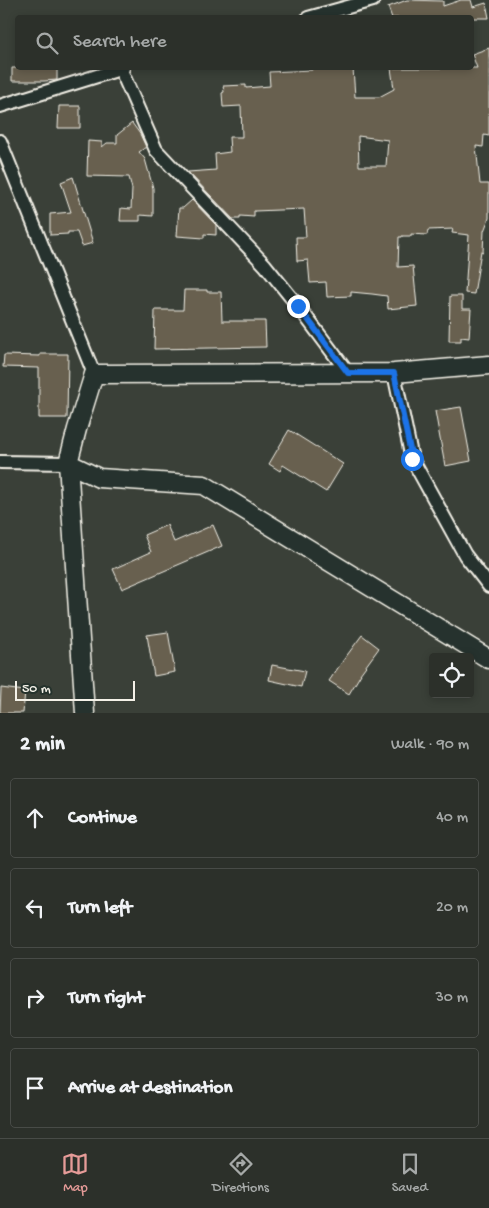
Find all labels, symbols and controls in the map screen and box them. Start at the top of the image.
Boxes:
search box [15,15,474,70]
icon: search [33,29,61,57]
text: Search here [73,31,167,54]
route end [287,295,310,318]
route start [401,448,424,471]
map controls [429,653,474,698]
button: locate [429,653,474,698]
scale bar [15,678,135,701]
text: 50 m [22,681,51,698]
text: 2 min [20,733,65,758]
text: Walk · 90 m [391,736,469,755]
icon: ahead [21,804,49,832]
text: Continue [68,807,137,830]
text: 40 m [436,809,468,828]
icon: left [21,894,49,922]
text: Turn left [68,897,132,920]
text: 20 m [436,899,468,918]
icon: right [21,984,49,1012]
text: Turn right [68,987,144,1010]
text: 30 m [435,989,468,1008]
icon: arrive [21,1074,49,1102]
text: Arrive at destination [68,1077,232,1100]
tab: Map [61,1150,89,1197]
tab: Directions [212,1150,269,1197]
tab: Saved [392,1150,428,1197]

